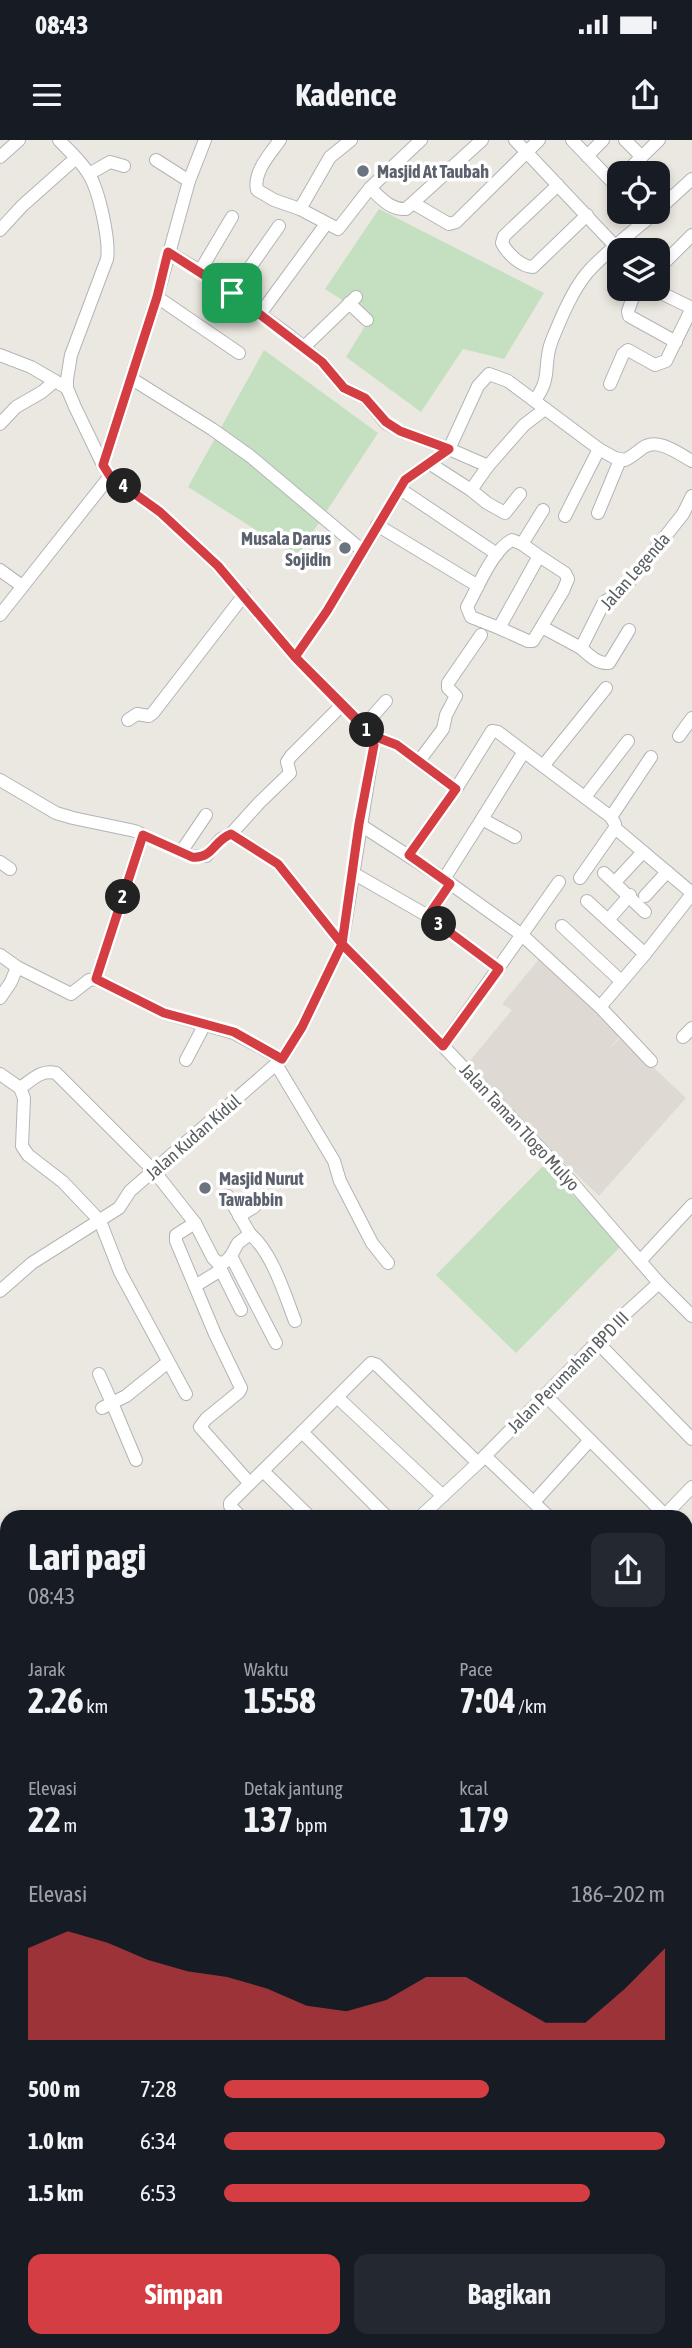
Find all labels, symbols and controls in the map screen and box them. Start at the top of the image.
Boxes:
text: 08:43 [35,10,89,40]
icon: menu [28,76,66,114]
text: Kadence [295,76,397,113]
icon: share [626,76,664,114]
place label: Masjid At Taubah [377,161,489,182]
map controls [607,161,670,301]
button: locate [607,161,670,224]
marker: Masjid At Taubah [355,163,371,179]
button: layers [607,238,670,301]
pin [202,263,262,323]
icon: arrive [213,274,251,312]
pin: 4 [106,468,142,504]
text: 4 [119,474,128,496]
place label: Musala Darus Sojidin [241,528,332,570]
street label: Jalan Legenda [596,528,674,614]
marker: Musala Darus Sojidin [337,540,353,556]
pin: 1 [350,712,384,748]
text: 1 [362,718,371,740]
pin: 2 [106,880,140,914]
text: 2 [118,885,127,907]
pin: 3 [422,906,457,942]
text: 3 [434,912,443,934]
street label: Jalan Taman Tlogo Mulyo [456,1059,584,1195]
street label: Jalan Kudan Kidul [141,1090,245,1184]
place label: Masjid Nurut Tawabbin [219,1168,304,1210]
marker: Masjid Nurut Tawabbin [197,1180,213,1196]
street label: Jalan Perumahan BPD III [503,1307,633,1437]
button: share [591,1533,665,1607]
text: Lari pagi [28,1535,146,1578]
text: 08:43 [28,1583,75,1609]
text: Jarak [28,1658,65,1680]
text: Waktu [244,1658,289,1680]
text: Pace [459,1658,493,1680]
text: 2.26 [28,1680,84,1720]
text: 15:58 [244,1680,316,1720]
text: 7:04 [459,1680,516,1720]
text: km [84,1695,108,1717]
text: /km [516,1695,547,1717]
text: Elevasi [28,1777,77,1799]
text: Detak jantung [244,1777,343,1799]
text: kcal [459,1777,488,1799]
text: 22 [28,1799,61,1839]
text: 137 [244,1799,293,1839]
text: 179 [459,1799,509,1839]
text: m [61,1814,77,1836]
text: bpm [293,1814,327,1836]
text: Elevasi [28,1881,87,1907]
text: 186–202 m [571,1881,665,1907]
text: 500 m [28,2076,80,2102]
text: 7:28 [140,2076,177,2102]
text: 1.0 km [28,2128,84,2154]
text: 6:34 [140,2128,177,2154]
text: 1.5 km [28,2180,84,2206]
text: 6:53 [140,2180,177,2206]
button: Simpan [28,2254,340,2334]
button: Bagikan [354,2254,665,2334]

